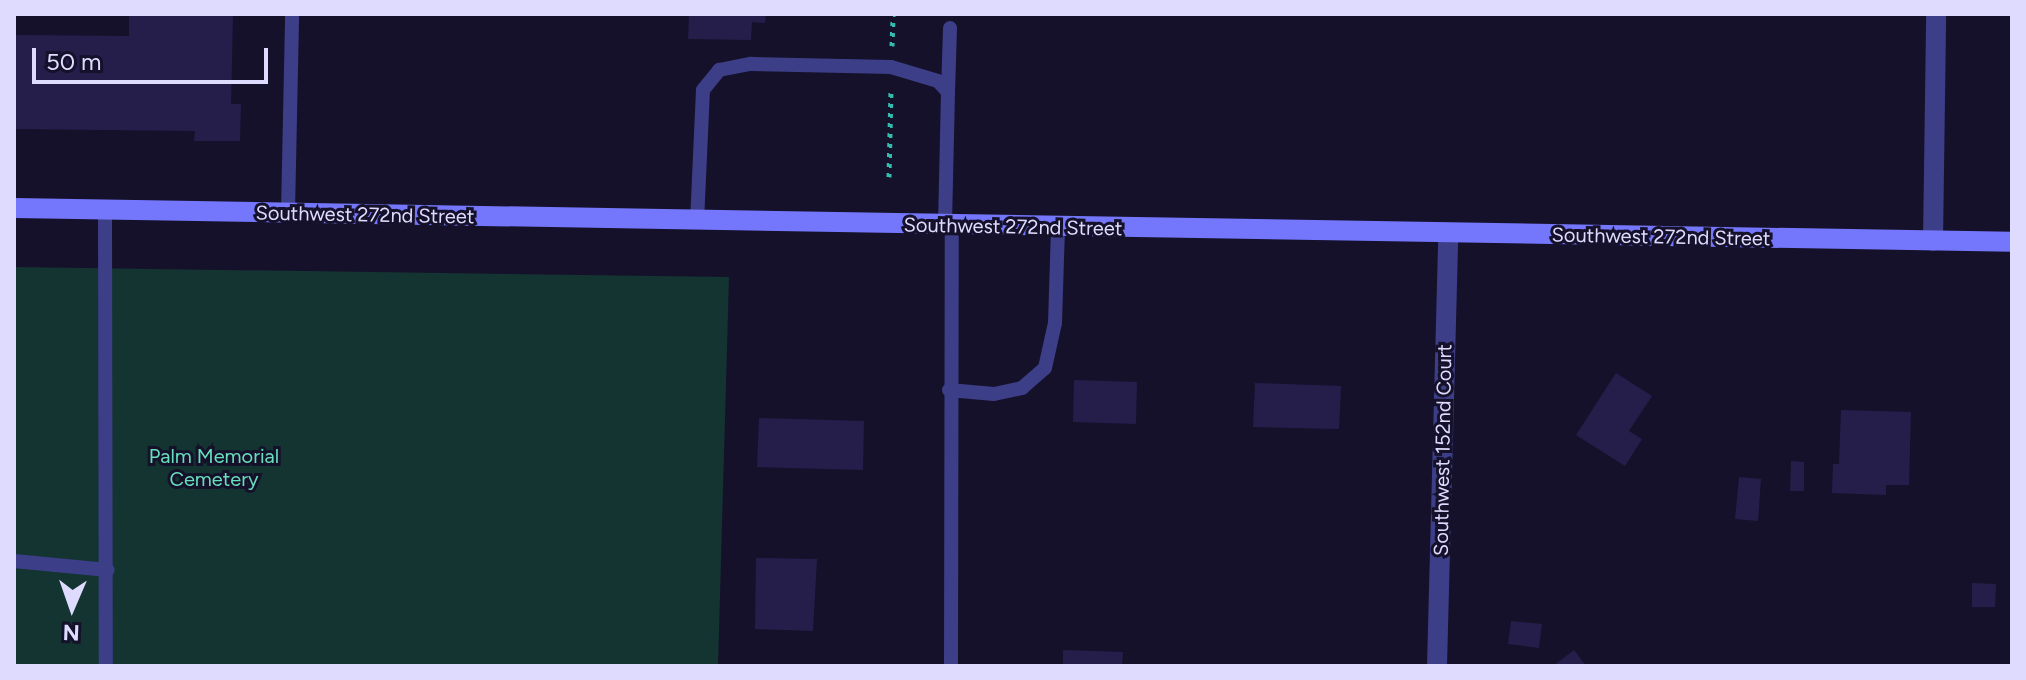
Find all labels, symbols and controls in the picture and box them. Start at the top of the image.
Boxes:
scale bar [36,32,272,82]
text: 50 m [46,47,102,76]
street label: Southwest 272nd Street [255,201,475,229]
street label: Southwest 272nd Street [903,213,1123,241]
street label: Southwest 272nd Street [1551,223,1771,251]
street label: Southwest 152nd Court [1429,344,1457,556]
park label: Palm Memorial Cemetery [149,444,279,491]
north arrow [32,568,112,648]
text: N [62,619,80,646]

